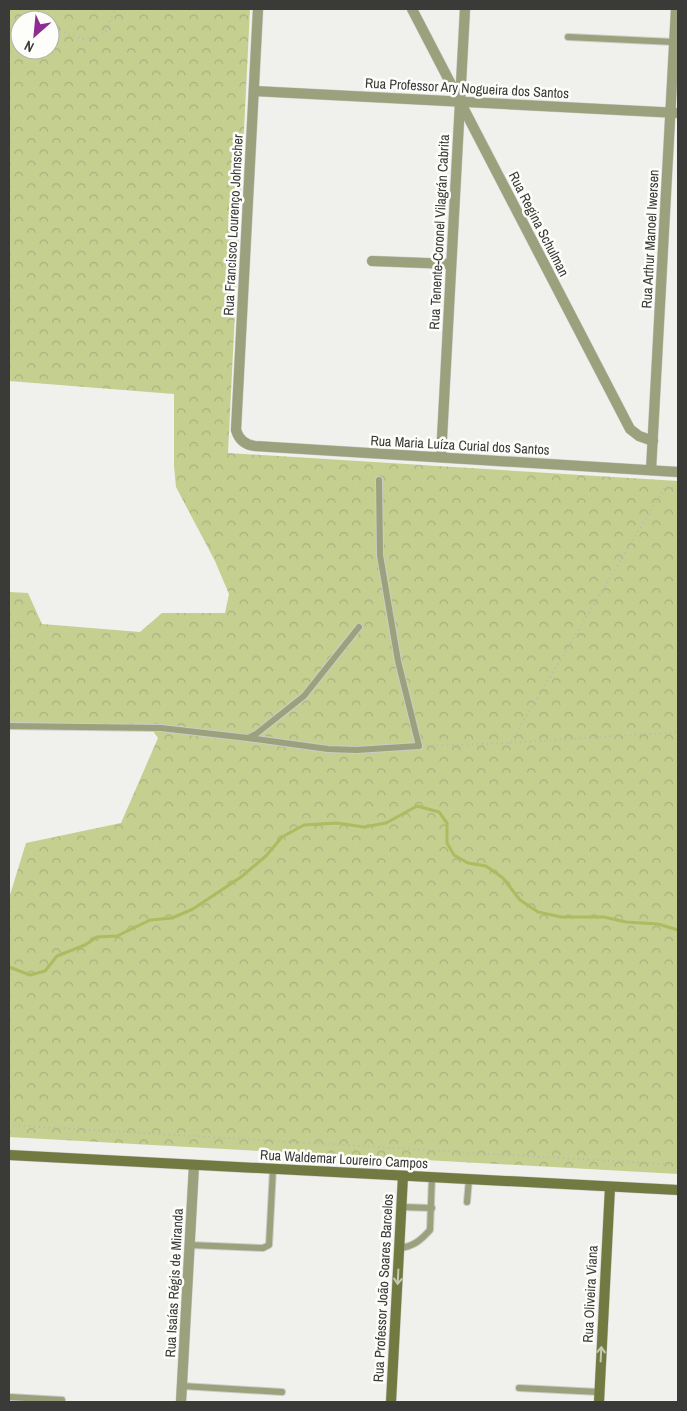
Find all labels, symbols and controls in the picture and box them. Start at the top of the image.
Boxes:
north arrow [10,10,60,60]
text: N [21,37,37,56]
street label: Rua Professor Ary Nogueira dos Santos [365,74,570,102]
street label: Rua Tenente-Coronel Vilagrán Cabrita [425,133,453,330]
street label: Rua Francisco Lourenço Johnscher [219,134,247,316]
street label: Rua Regina Schulman [505,168,573,280]
street label: Rua Arthur Manoel Iwersen [637,169,663,309]
street label: Rua Maria Luíza Curial dos Santos [370,431,550,459]
street label: Rua Waldemar Loureiro Campos [260,1146,429,1172]
street label: Rua Professor João Soares Barcelos [369,1193,397,1383]
street label: Rua Isaías Régis de Miranda [161,1207,187,1358]
street label: Rua Oliveira Viana [578,1244,602,1343]
one-way arrow [393,1269,402,1285]
one-way arrow [597,1346,606,1362]

